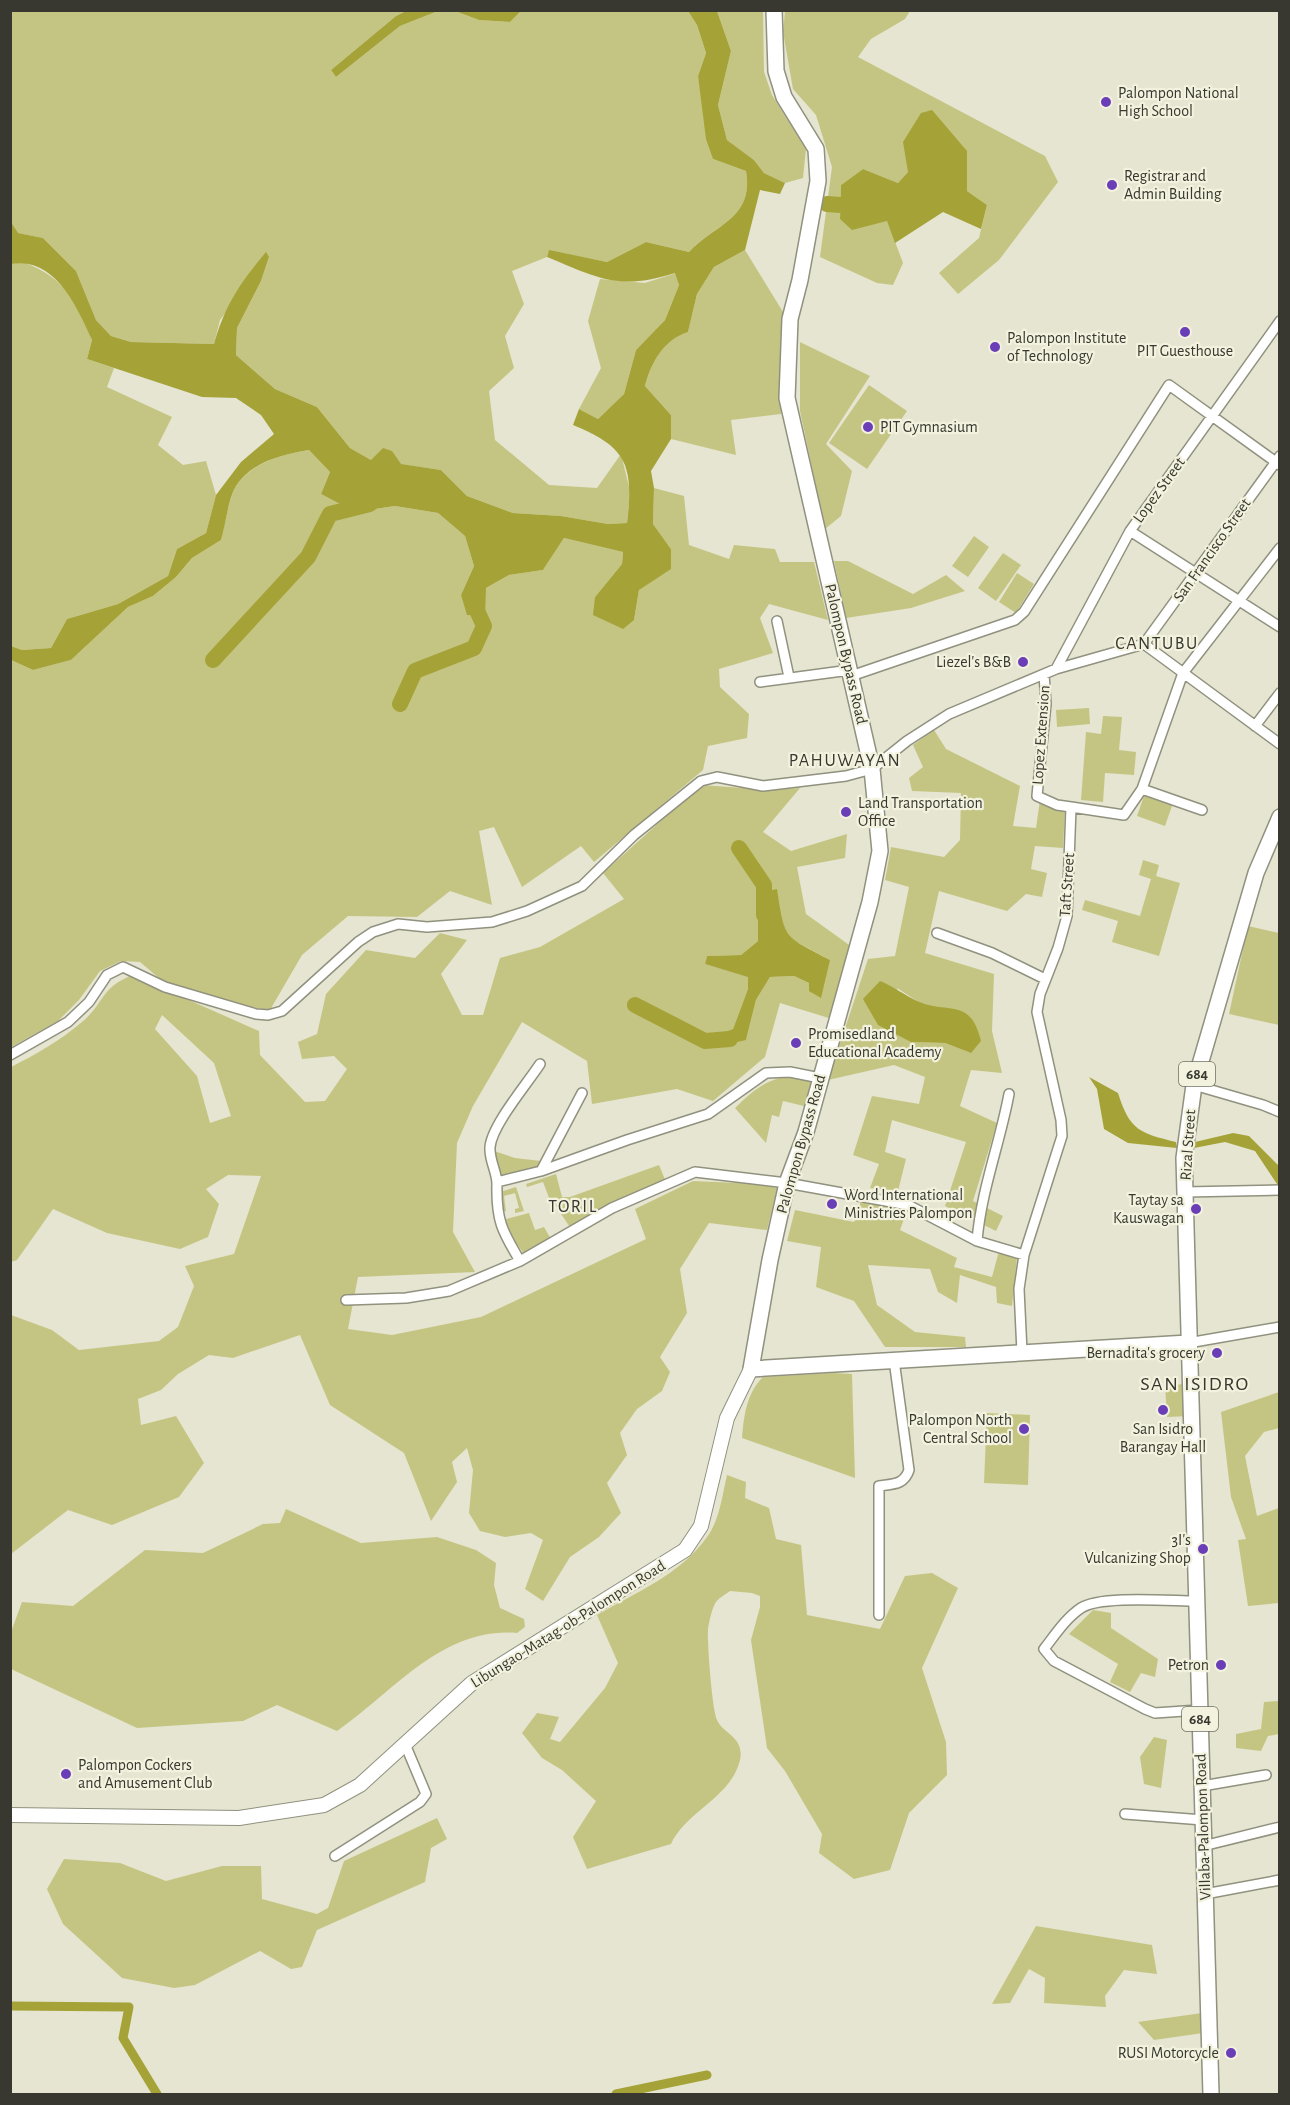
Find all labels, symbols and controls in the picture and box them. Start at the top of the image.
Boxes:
place label: Palompon National High School [1118,85,1239,119]
marker: Palompon National High School [1099,95,1113,109]
place label: Registrar and Admin Building [1124,168,1222,202]
marker: Registrar and Admin Building [1105,178,1119,192]
marker: PIT Guesthouse [1178,325,1192,339]
place label: Palompon Institute of Technology [1007,330,1126,365]
marker: Palompon Institute of Technology [988,340,1002,354]
place label: PIT Guesthouse [1137,343,1233,359]
place label: PIT Gymnasium [880,419,978,436]
marker: PIT Gymnasium [861,420,875,434]
street label: Lopez Street [1130,454,1188,526]
street label: San Francisco Street [1170,495,1254,605]
street label: Palompon Bypass Road [821,582,870,726]
district label: CANTUBU [1115,635,1199,653]
place label: Liezel's B&B [936,654,1011,670]
marker: Liezel's B&B [1016,655,1030,669]
street label: Lopez Extension [1030,685,1052,785]
district label: PAHUWAYAN [789,752,901,770]
place label: Land Transportation Office [858,795,983,829]
marker: Land Transportation Office [839,805,853,819]
street label: Taft Street [1057,852,1077,918]
place label: Promisedland Educational Academy [808,1026,942,1061]
marker: Promisedland Educational Academy [789,1036,803,1050]
road number: 684 [1179,1062,1215,1086]
street label: Palompon Bypass Road [773,1073,829,1216]
street label: Rizal Street [1178,1109,1198,1181]
place label: Word International Ministries Palompon [844,1187,972,1221]
place label: Taytay sa Kauswagan [1113,1192,1184,1226]
marker: Word International Ministries Palompon [825,1197,839,1211]
district label: TORIL [548,1198,598,1216]
marker: Taytay sa Kauswagan [1189,1202,1203,1216]
place label: Bernadita's grocery [1086,1345,1205,1362]
marker: Bernadita's grocery [1210,1346,1224,1360]
district label: SAN ISIDRO [1140,1374,1250,1394]
marker: San Isidro Barangay Hall [1156,1403,1170,1417]
place label: Palompon North Central School [909,1412,1012,1446]
place label: San Isidro Barangay Hall [1120,1421,1206,1456]
marker: Palompon North Central School [1017,1422,1031,1436]
place label: 3I's Vulcanizing Shop [1084,1532,1191,1566]
marker: 3I's Vulcanizing Shop [1196,1542,1210,1556]
street label: Libungao-Matag-ob-Palompon Road [468,1557,668,1691]
place label: Petron [1168,1657,1209,1673]
marker: Petron [1214,1658,1228,1672]
road number: 684 [1182,1707,1218,1731]
street label: Villaba-Palompon Road [1192,1753,1214,1901]
place label: Palompon Cockers and Amusement Club [78,1757,213,1791]
marker: Palompon Cockers and Amusement Club [59,1767,73,1781]
place label: RUSI Motorcycle [1118,2045,1219,2062]
marker: RUSI Motorcycle [1224,2046,1238,2060]

